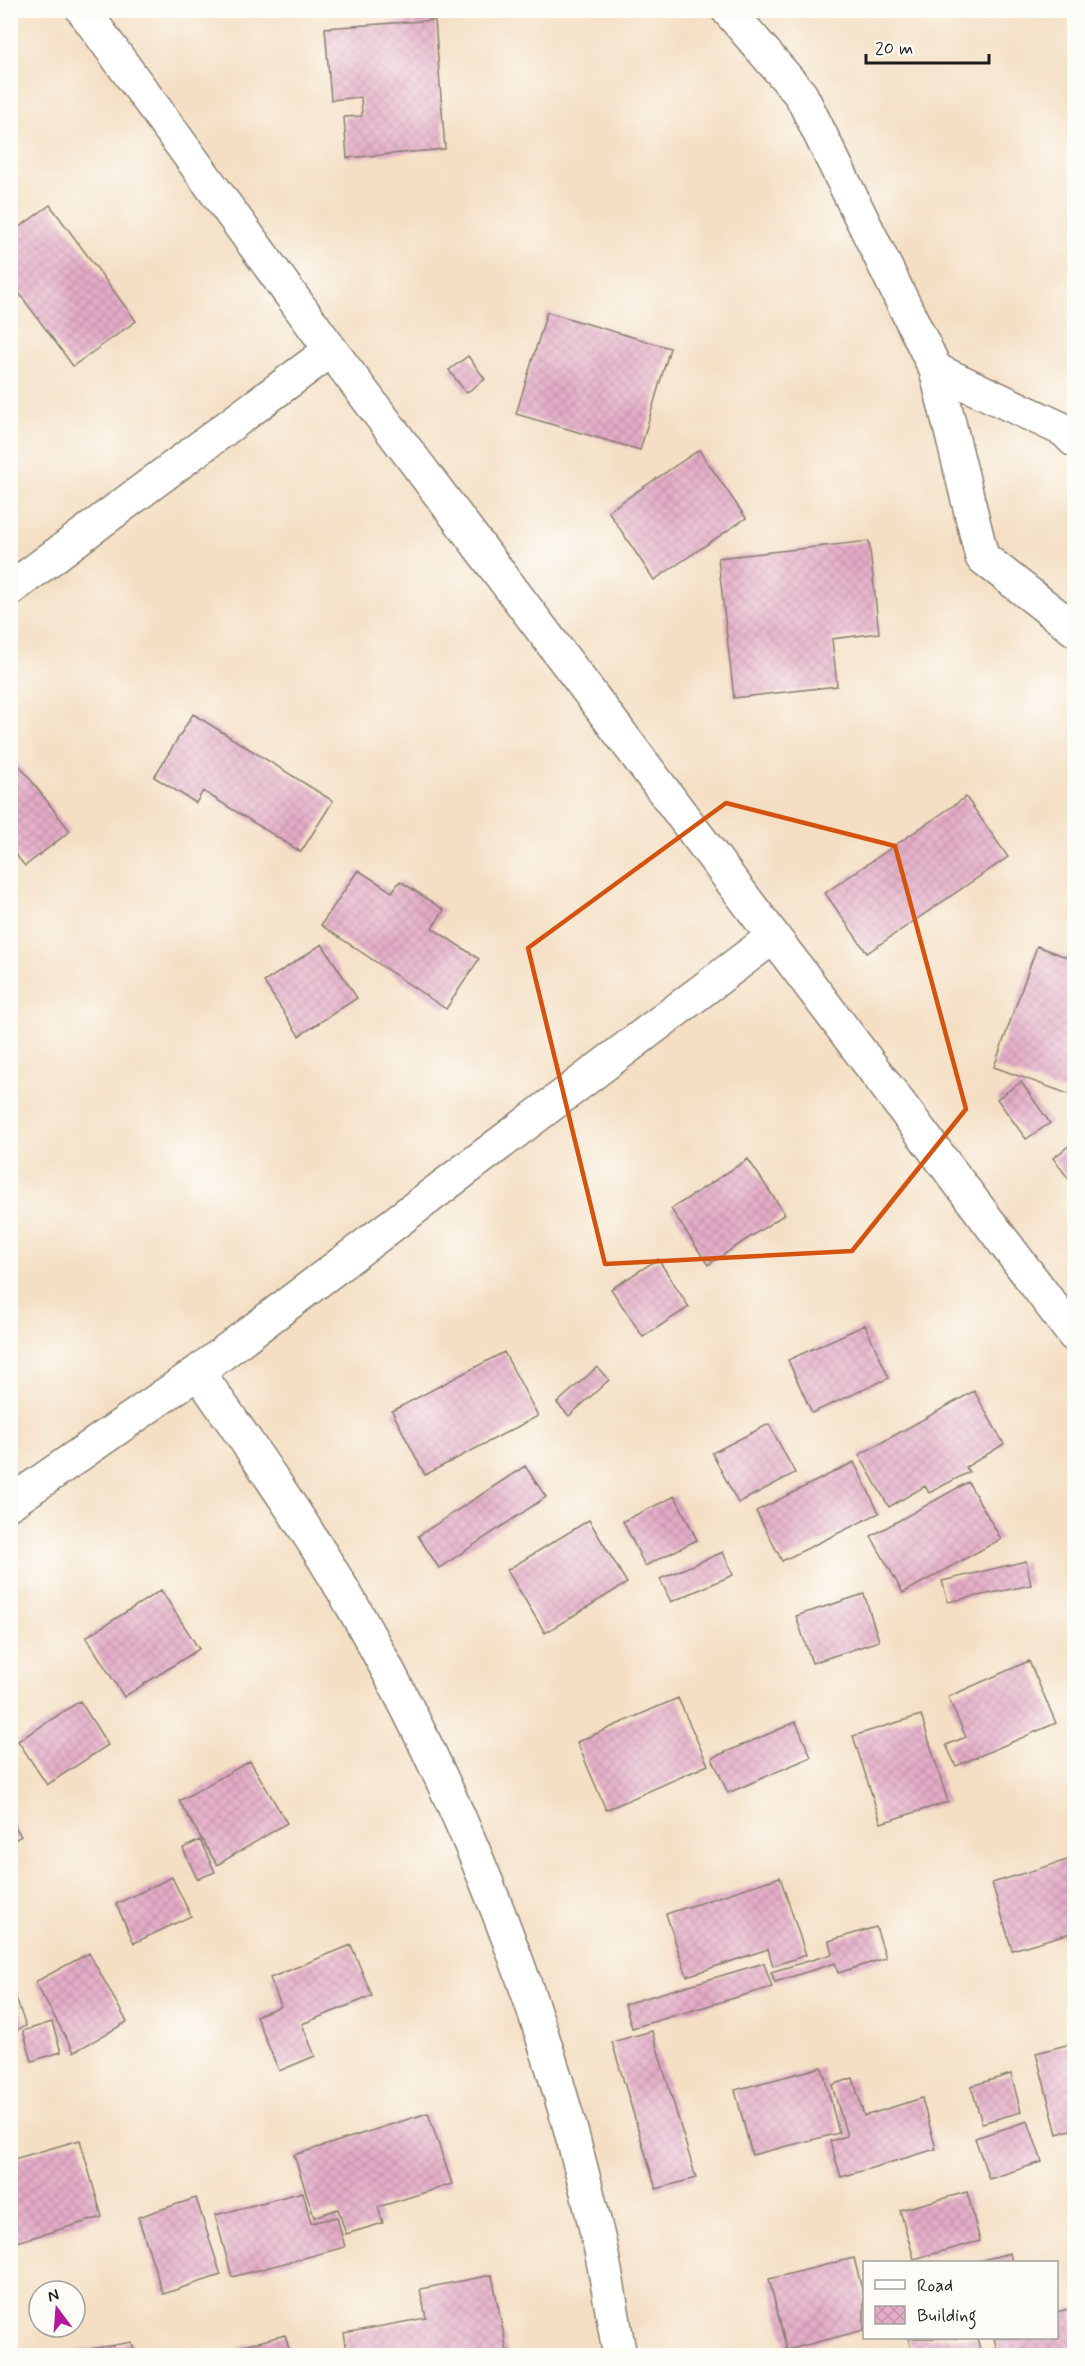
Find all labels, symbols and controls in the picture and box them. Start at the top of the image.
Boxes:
scale bar [866,27,989,65]
text: 20 m [875,37,913,61]
legend [863,2261,1058,2339]
text: Road [917,2274,953,2298]
north arrow [27,2279,87,2339]
text: N [45,2284,61,2308]
text: Building [917,2304,977,2330]

